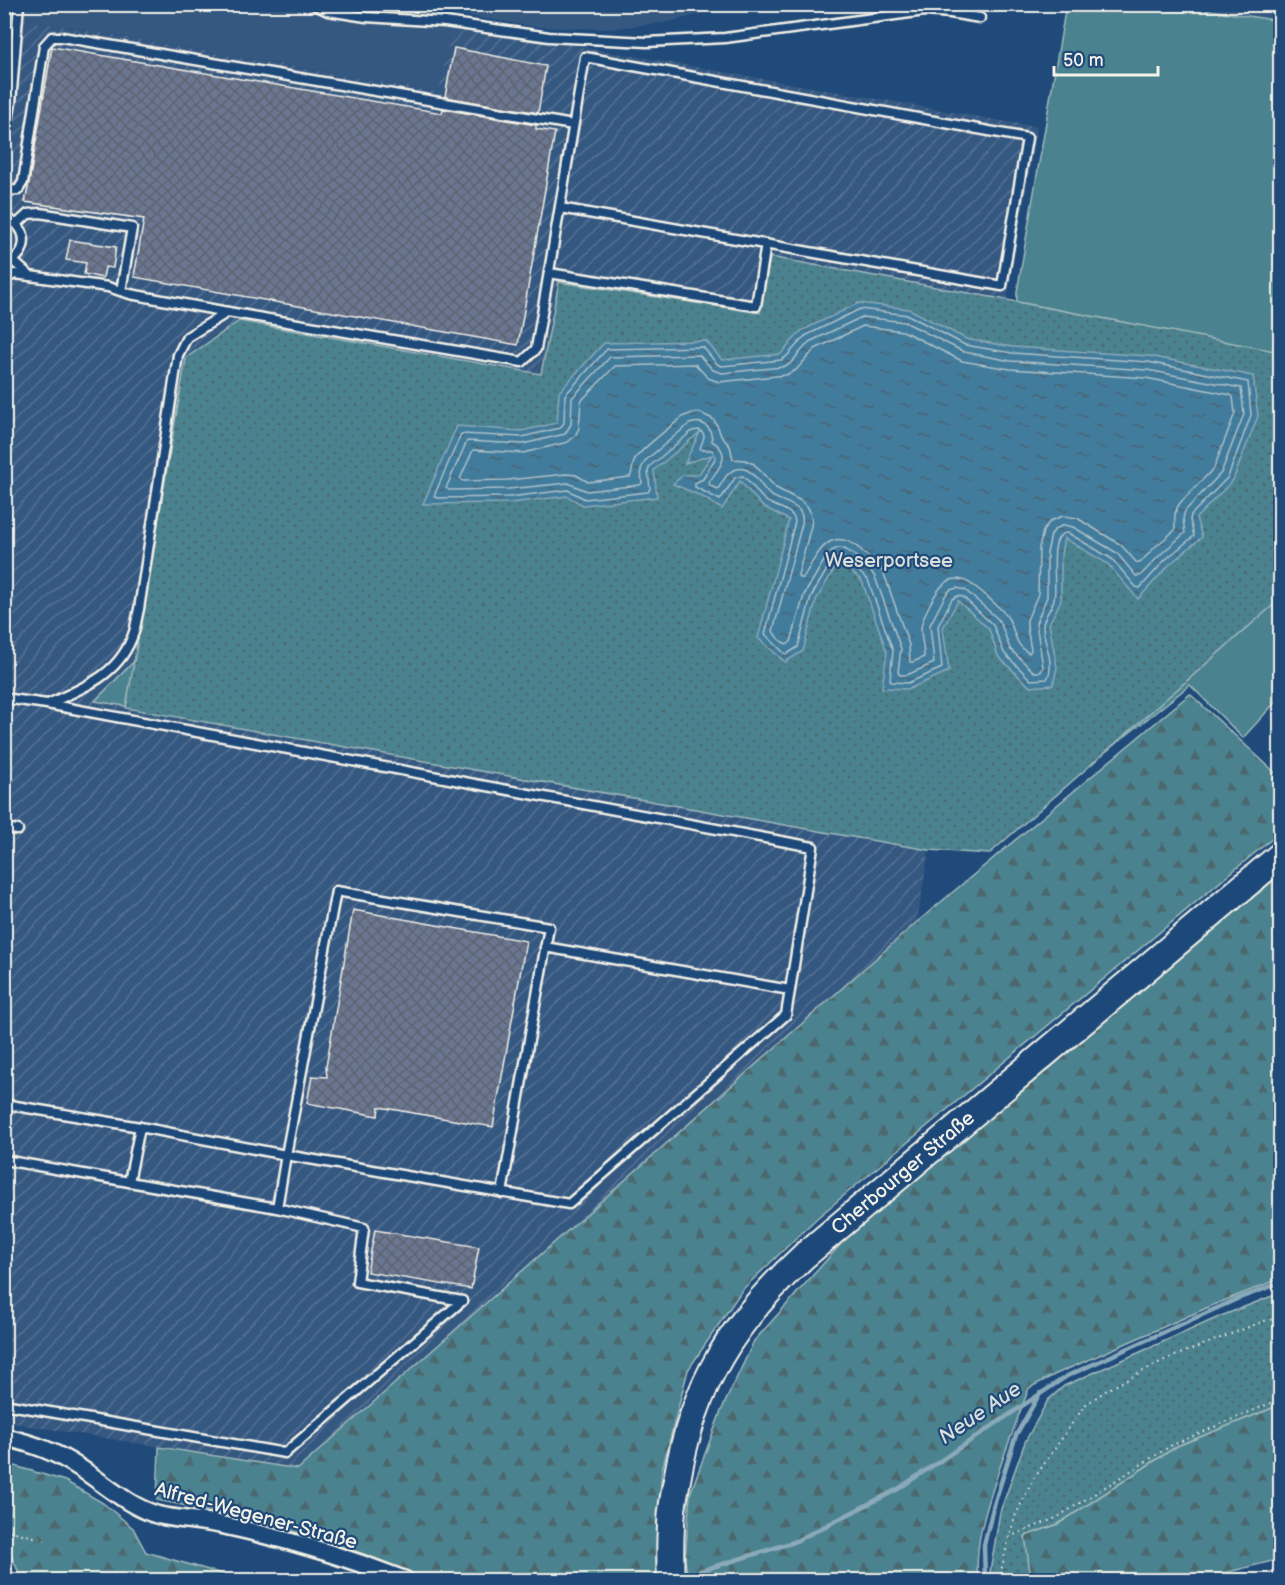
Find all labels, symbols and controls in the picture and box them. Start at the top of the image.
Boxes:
scale bar [1054,39,1158,77]
text: 50 m [1063,50,1104,71]
park label: Weserportsee [825,549,953,573]
street label: Cherbourger Straße [826,1106,980,1240]
water label: Neue Aue [934,1376,1026,1450]
street label: Alfred-Wegener-Straße [152,1477,360,1555]

